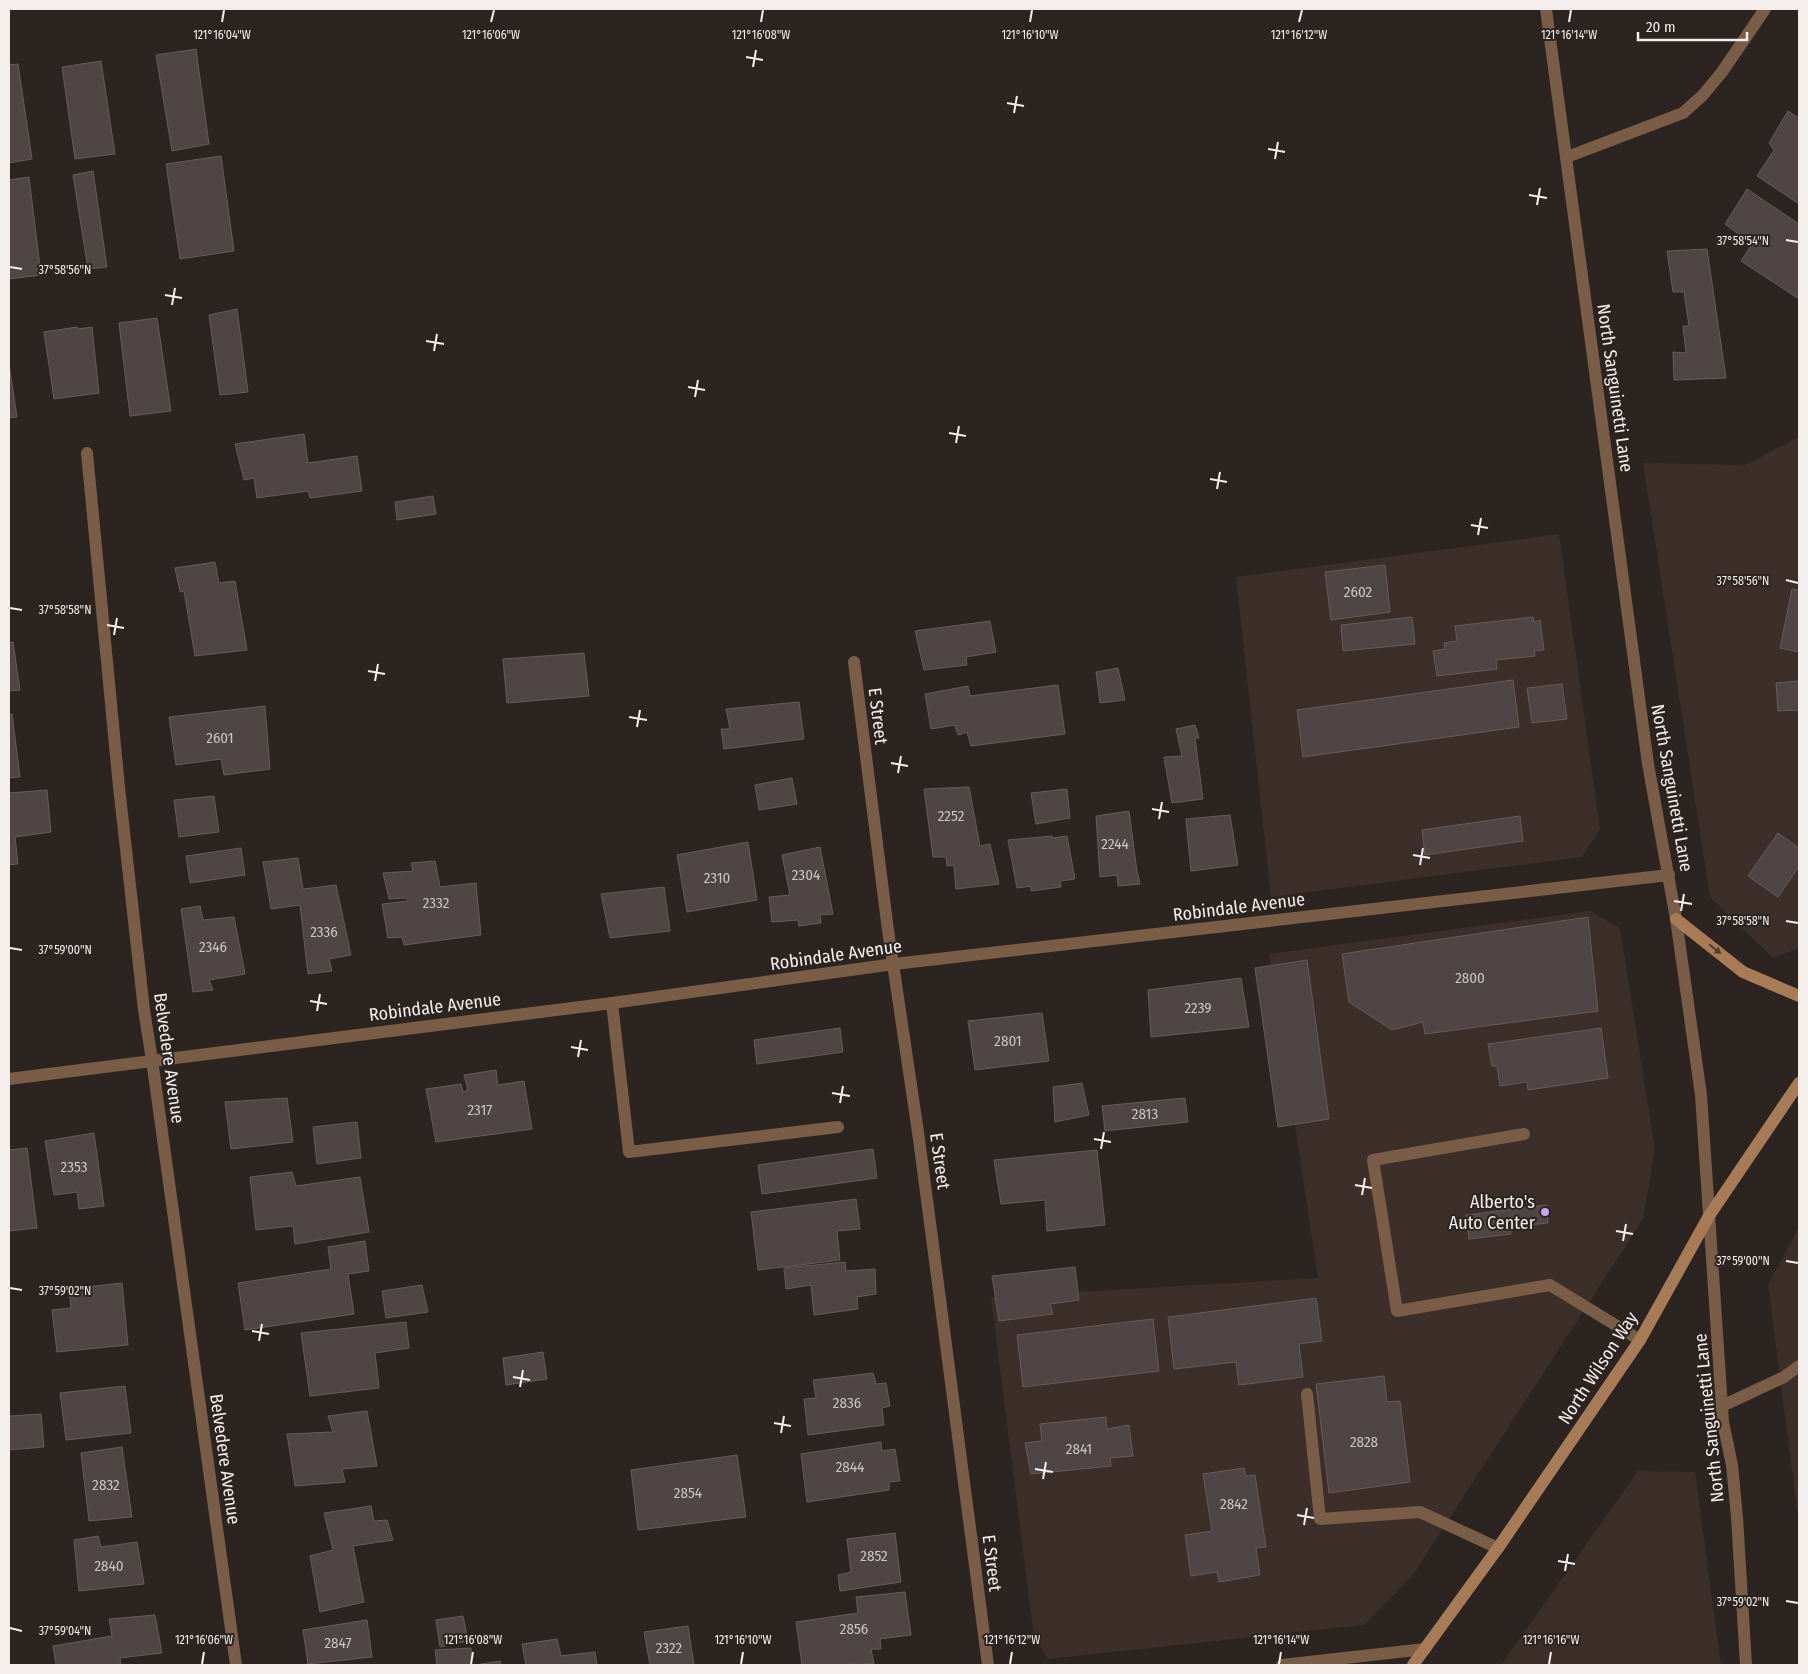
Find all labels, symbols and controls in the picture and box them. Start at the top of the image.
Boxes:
scale bar [1638,10,1747,42]
text: 20 m [1646,18,1676,36]
text: 121°16'04"W [193,28,251,42]
text: 121°16'06"W [462,28,520,42]
text: 121°16'08"W [732,28,790,42]
text: 121°16'10"W [1001,28,1059,42]
text: 121°16'12"W [1271,28,1327,42]
text: 121°16'14"W [1541,28,1597,42]
text: 37°58'54"N [1717,234,1769,248]
text: 37°58'56"N [39,263,91,277]
street label: North Sanguinetti Lane [1592,302,1638,474]
text: 37°58'56"N [1717,574,1769,588]
house number: 2602 [1344,583,1373,601]
text: 37°58'58"N [39,603,91,617]
street label: E Street [864,686,892,746]
street label: North Sanguinetti Lane [1646,703,1698,874]
house number: 2601 [206,729,234,747]
house number: 2252 [938,807,965,825]
house number: 2244 [1101,835,1129,853]
house number: 2304 [792,866,820,884]
house number: 2310 [704,869,730,887]
street label: Robindale Avenue [1172,888,1306,926]
house number: 2332 [423,894,450,912]
text: 37°58'58"N [1717,914,1769,928]
house number: 2336 [310,923,338,941]
street label: Robindale Avenue [769,935,903,975]
house number: 2346 [199,938,227,956]
text: 37°59'00"N [38,943,92,957]
one-way arrow [1708,944,1721,955]
house number: 2800 [1455,969,1485,987]
street label: Robindale Avenue [368,988,502,1026]
street label: Belvedere Avenue [149,991,189,1125]
house number: 2239 [1184,999,1212,1017]
house number: 2801 [994,1032,1022,1050]
house number: 2317 [468,1101,492,1119]
house number: 2813 [1132,1105,1158,1123]
street label: E Street [925,1131,955,1191]
house number: 2353 [61,1158,88,1176]
place label: Alberto's Auto Center [1449,1191,1536,1234]
marker: Alberto's Auto Center [1539,1206,1551,1218]
text: 37°59'00"N [1716,1254,1770,1268]
text: 37°59'02"N [39,1284,91,1298]
street label: North Wilson Way [1554,1308,1642,1428]
street label: North Sanguinetti Lane [1689,1332,1729,1504]
street label: Belvedere Avenue [205,1392,245,1526]
house number: 2836 [833,1394,861,1412]
house number: 2828 [1350,1433,1378,1451]
house number: 2841 [1066,1440,1092,1458]
house number: 2844 [836,1458,864,1476]
house number: 2832 [92,1476,120,1494]
house number: 2854 [674,1484,702,1502]
house number: 2842 [1220,1495,1248,1513]
street label: E Street [978,1533,1006,1593]
house number: 2852 [860,1547,888,1565]
house number: 2840 [94,1557,124,1575]
text: 37°59'02"N [1717,1595,1769,1609]
house number: 2856 [840,1620,868,1638]
text: 37°59'04"N [39,1624,91,1638]
text: 121°16'06"W [175,1633,233,1647]
text: 121°16'08"W [444,1633,502,1647]
text: 121°16'10"W [714,1633,772,1647]
text: 121°16'12"W [984,1633,1040,1647]
text: 121°16'14"W [1253,1633,1309,1647]
text: 121°16'16"W [1523,1633,1579,1647]
house number: 2847 [324,1634,352,1652]
house number: 2322 [656,1639,683,1657]

